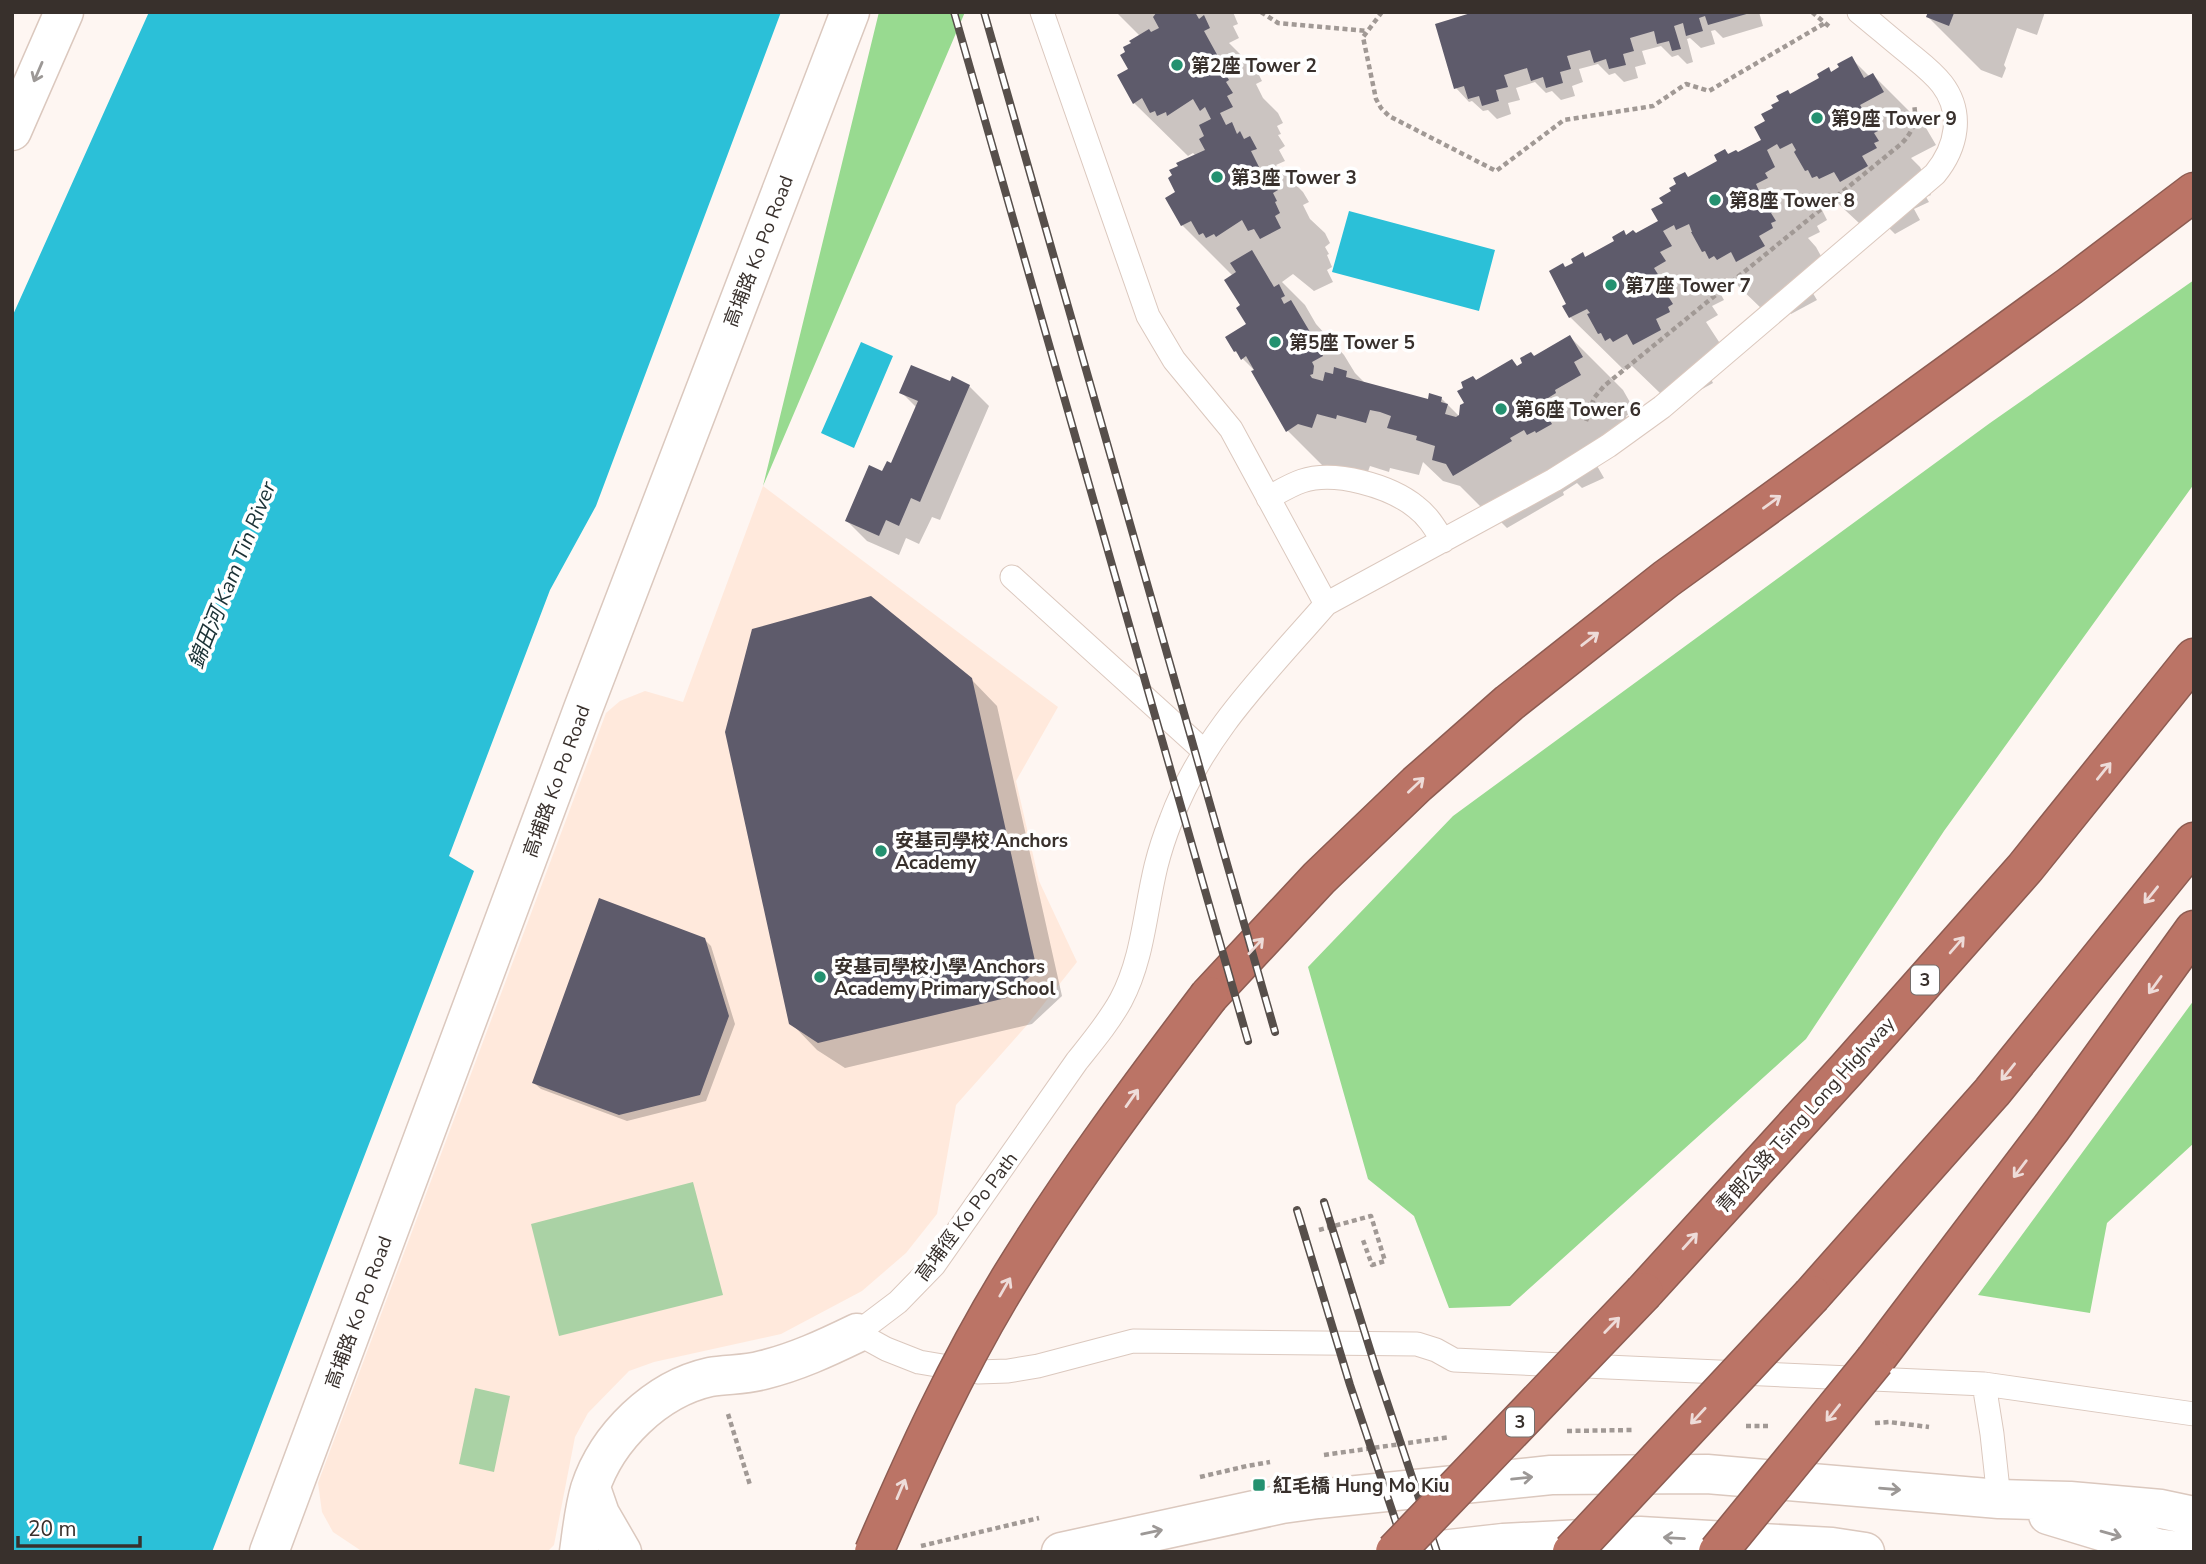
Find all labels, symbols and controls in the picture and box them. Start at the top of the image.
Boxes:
place label: 第2座 Tower 2 [1191,53,1317,79]
marker: 第2座 Tower 2 [1169,57,1185,73]
one-way arrow [31,61,44,82]
place label: 第9座 Tower 9 [1831,106,1957,132]
marker: 第9座 Tower 9 [1809,110,1825,126]
place label: 第3座 Tower 3 [1231,165,1357,191]
marker: 第3座 Tower 3 [1209,169,1225,185]
street label: 高埔路 Ko Po Road [718,172,800,331]
place label: 第8座 Tower 8 [1729,188,1855,214]
marker: 第8座 Tower 8 [1707,192,1723,208]
place label: 第7座 Tower 7 [1625,273,1751,299]
marker: 第7座 Tower 7 [1603,277,1619,293]
place label: 第5座 Tower 5 [1289,330,1415,356]
marker: 第5座 Tower 5 [1267,334,1283,350]
place label: 第6座 Tower 6 [1515,397,1641,423]
marker: 第6座 Tower 6 [1493,401,1509,417]
water label: 錦田河 Kam Tin River [182,477,282,673]
one-way arrow [1762,495,1781,509]
one-way arrow [1580,631,1599,646]
street label: 高埔路 Ko Po Road [517,702,597,861]
one-way arrow [2096,762,2111,780]
one-way arrow [1407,776,1424,793]
place label: 安基司學校 Anchors Academy [895,828,1068,876]
marker: 安基司學校 Anchors Academy [873,843,889,859]
one-way arrow [2143,885,2159,903]
one-way arrow [1949,936,1965,954]
one-way arrow [1247,938,1264,955]
place label: 安基司學校小學 Anchors Academy Primary School [834,954,1055,1002]
road number: 3 [1911,965,1939,995]
marker: 安基司學校小學 Anchors Academy Primary School [812,969,828,985]
one-way arrow [2147,976,2162,994]
street label: 青朗公路 Tsing Long Highway [1711,1011,1901,1218]
one-way arrow [2001,1062,2016,1081]
one-way arrow [1125,1089,1139,1108]
street label: 高埔徑 Ko Po Path [910,1147,1024,1286]
one-way arrow [2013,1159,2027,1178]
one-way arrow [1682,1232,1698,1250]
street label: 高埔路 Ko Po Road [319,1233,399,1392]
one-way arrow [999,1277,1012,1298]
one-way arrow [1603,1317,1620,1334]
one-way arrow [1825,1404,1840,1422]
one-way arrow [1690,1407,1707,1424]
road number: 3 [1506,1408,1534,1436]
one-way arrow [1510,1471,1532,1484]
place label: 紅毛橋 Hung Mo Kiu [1273,1473,1450,1499]
marker: 紅毛橋 Hung Mo Kiu [1251,1477,1267,1493]
one-way arrow [895,1479,908,1500]
one-way arrow [1879,1483,1901,1496]
scale bar [18,1504,140,1548]
text: 20 m [28,1515,77,1543]
one-way arrow [1140,1525,1163,1539]
one-way arrow [2100,1529,2122,1542]
one-way arrow [1663,1531,1686,1544]

